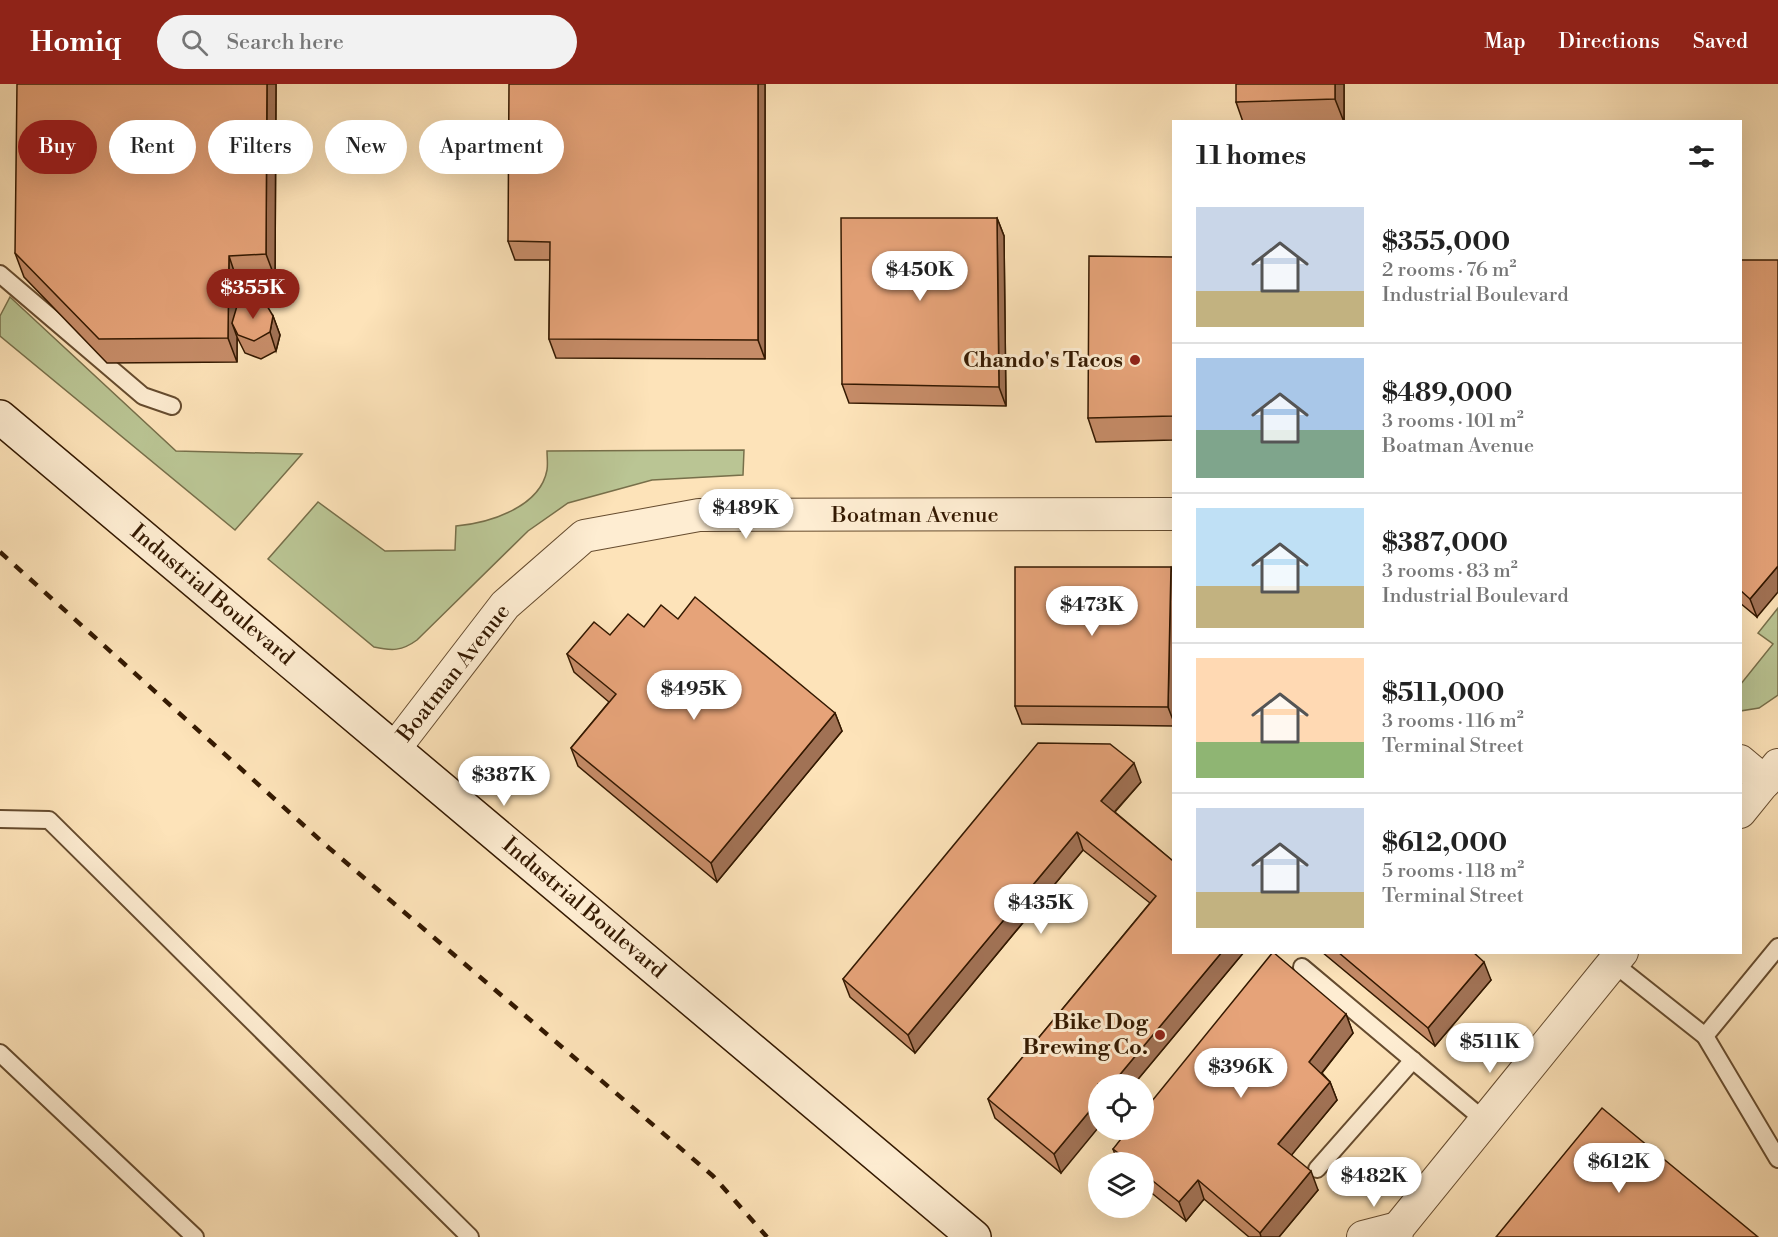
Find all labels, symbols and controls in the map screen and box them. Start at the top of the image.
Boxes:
search box [157,15,577,69]
text: Homiq [30,25,121,60]
icon: search [178,26,211,59]
text: Search here [226,29,344,56]
text: Map [1484,29,1526,55]
text: Directions [1559,29,1660,55]
text: Saved [1693,29,1748,55]
chip: Buy [18,120,97,174]
chip: Rent [109,120,196,174]
chip: Filters [208,120,313,174]
chip: New [325,120,407,174]
chip: Apartment [419,120,564,174]
text: 11 homes [1196,140,1306,172]
icon: filters [1685,140,1718,173]
text: $355,000 [1382,226,1510,258]
icon: home [1244,231,1316,303]
pin: $450K [878,251,962,302]
text: $450K [886,258,954,283]
text: 2 rooms · 76 m² [1382,258,1516,283]
pin: $355K [211,269,295,320]
text: $355K [221,276,285,301]
text: Industrial Boulevard [1382,283,1569,308]
place label: Chando's Tacos [963,347,1123,374]
marker: Chando's Tacos [1128,353,1142,367]
text: $489,000 [1382,377,1513,409]
icon: home [1244,382,1316,454]
text: 3 rooms · 101 m² [1382,409,1524,434]
text: Boatman Avenue [1382,434,1534,459]
pin: $489K [704,489,788,540]
text: $489K [713,496,779,521]
street label: Boatman Avenue [830,502,999,529]
street label: Industrial Boulevard [125,519,300,672]
text: $387,000 [1382,527,1508,559]
icon: home [1244,532,1316,604]
text: 3 rooms · 83 m² [1382,559,1518,584]
text: Industrial Boulevard [1382,584,1569,609]
pin: $473K [1050,586,1134,637]
text: $473K [1060,593,1124,618]
street label: Boatman Avenue [391,599,516,748]
pin: $495K [652,670,736,721]
text: $495K [661,677,727,702]
text: $511,000 [1382,677,1504,709]
icon: home [1244,682,1316,754]
text: 3 rooms · 116 m² [1382,709,1524,734]
text: Terminal Street [1382,734,1524,759]
pin: $387K [462,756,546,807]
text: $387K [472,763,536,788]
text: $612,000 [1382,827,1507,859]
street label: Industrial Boulevard [497,832,672,985]
icon: home [1244,832,1316,904]
text: 5 rooms · 118 m² [1382,859,1524,884]
pin: $435K [999,884,1083,935]
text: Terminal Street [1382,884,1524,909]
text: $435K [1008,891,1074,916]
place label: Bike Dog Brewing Co. [1022,1009,1149,1061]
pin: $511K [1448,1023,1532,1074]
marker: Bike Dog Brewing Co. [1153,1028,1167,1042]
text: $511K [1460,1030,1520,1055]
pin: $396K [1199,1048,1283,1099]
text: $396K [1208,1055,1274,1080]
map controls [1088,1074,1154,1218]
button: locate [1088,1074,1154,1140]
pin: $612K [1577,1143,1661,1194]
text: $612K [1588,1150,1650,1175]
button: layers [1088,1152,1154,1218]
pin: $482K [1332,1157,1416,1208]
text: $482K [1341,1164,1407,1189]

